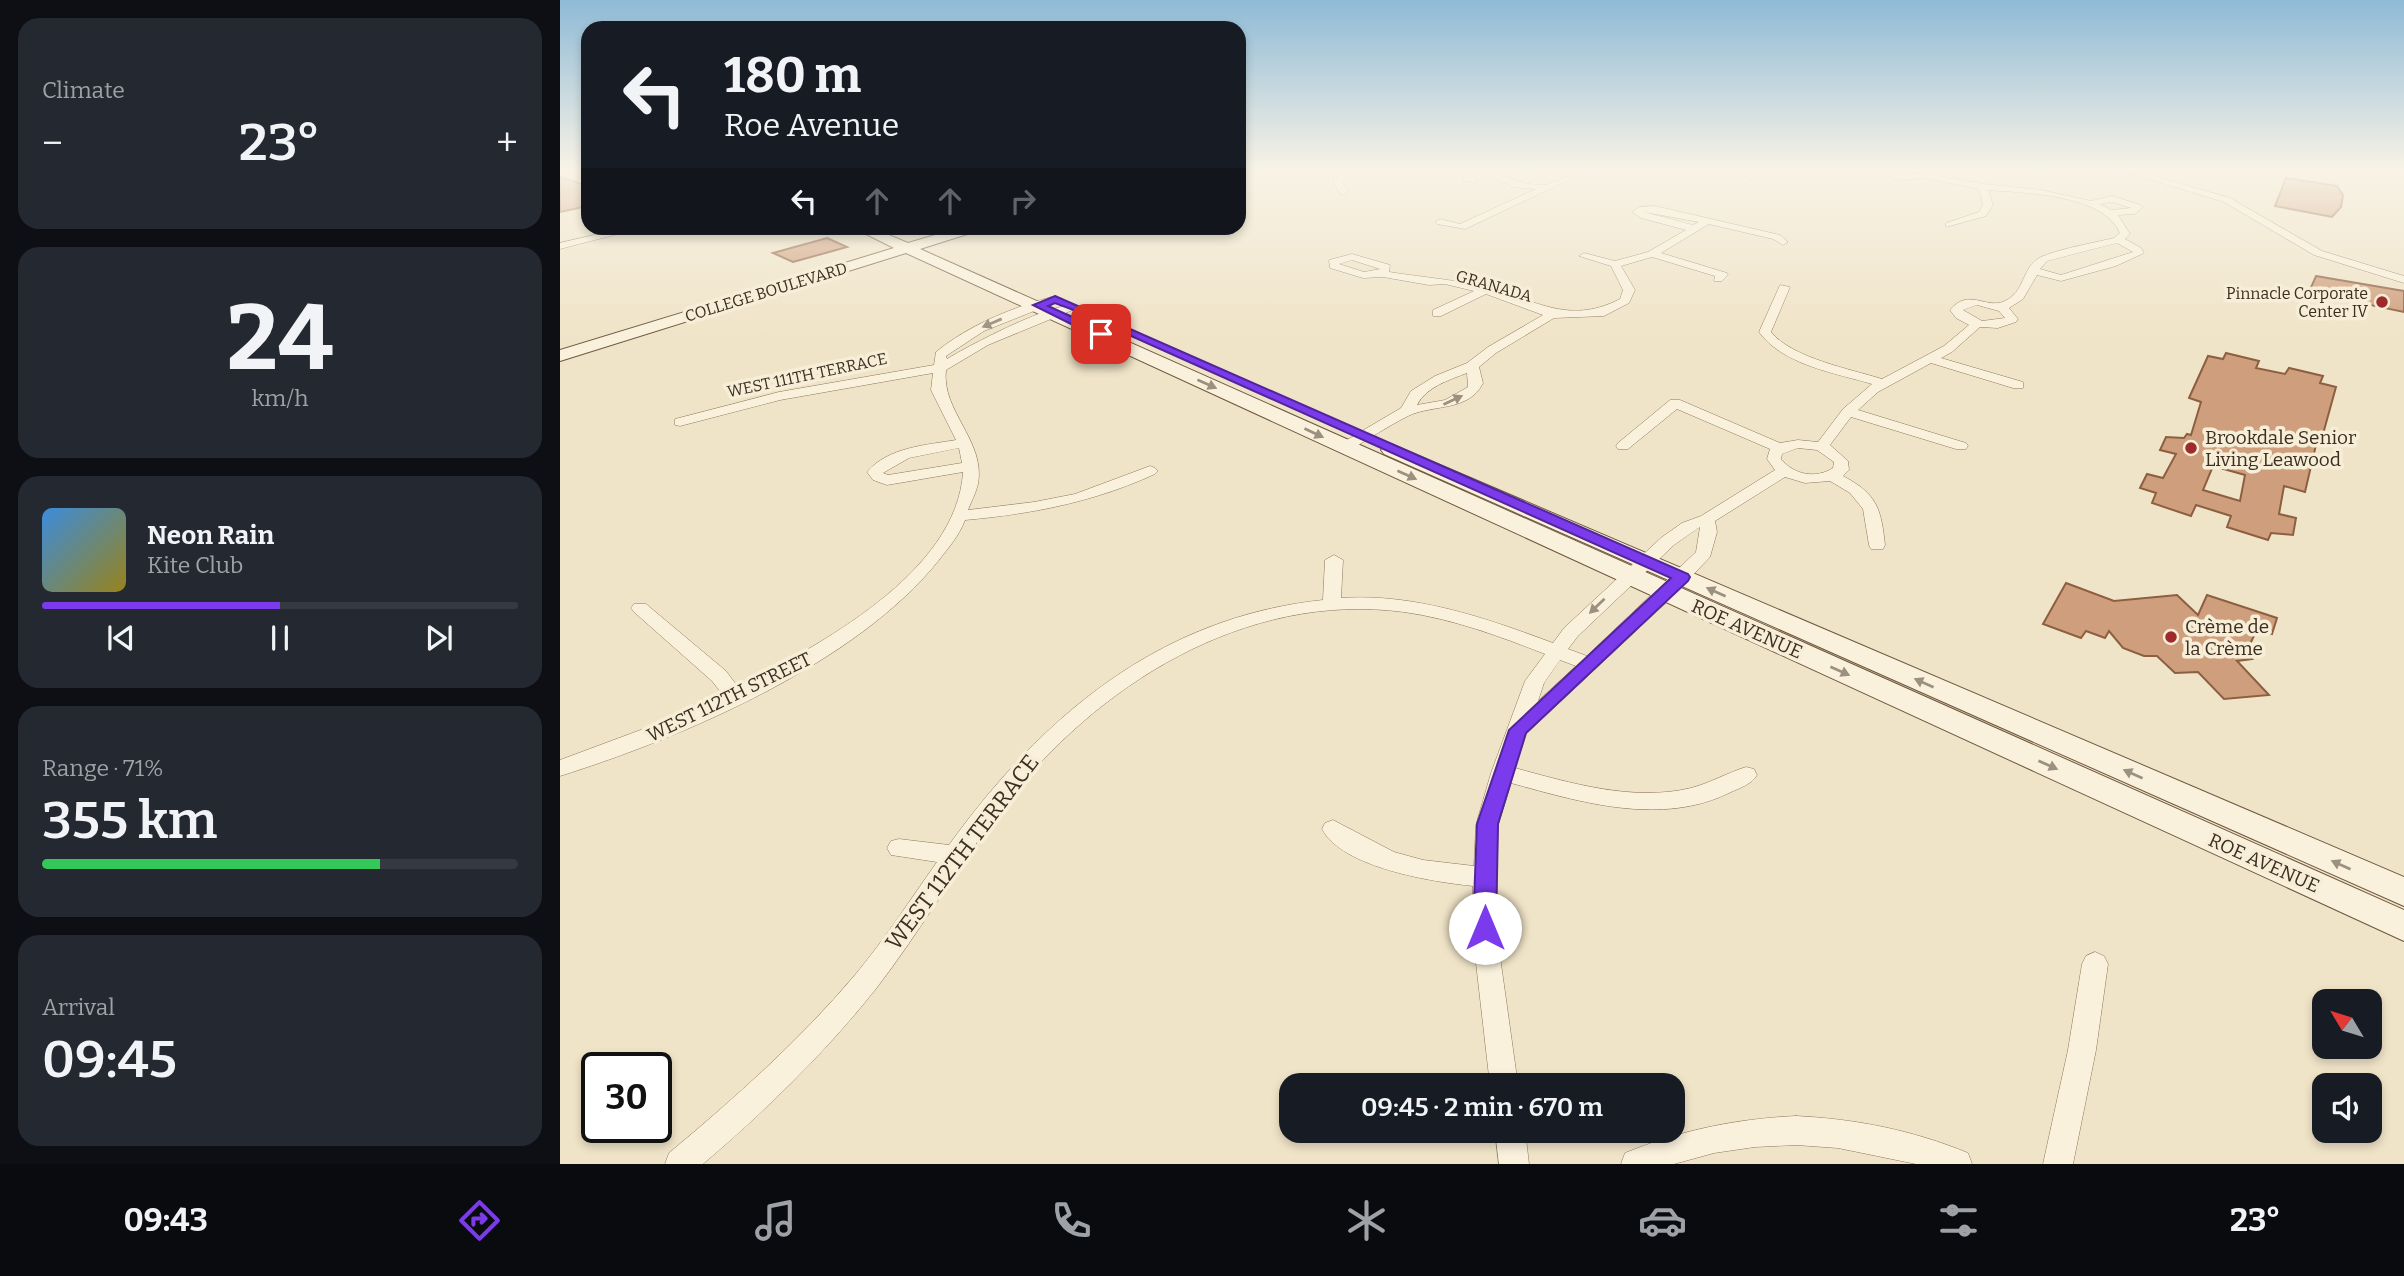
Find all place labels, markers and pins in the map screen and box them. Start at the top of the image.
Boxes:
place label: Pinnacle Corporate Center IV [2226,284,2369,321]
marker: Pinnacle Corporate Center IV [2374,294,2390,310]
pin [1071,304,1131,364]
place label: Brookdale Senior Living Leawood [2205,426,2357,471]
marker: Brookdale Senior Living Leawood [2183,440,2199,456]
place label: Crème de la Crème [2185,615,2269,660]
marker: Crème de la Crème [2163,629,2179,645]

